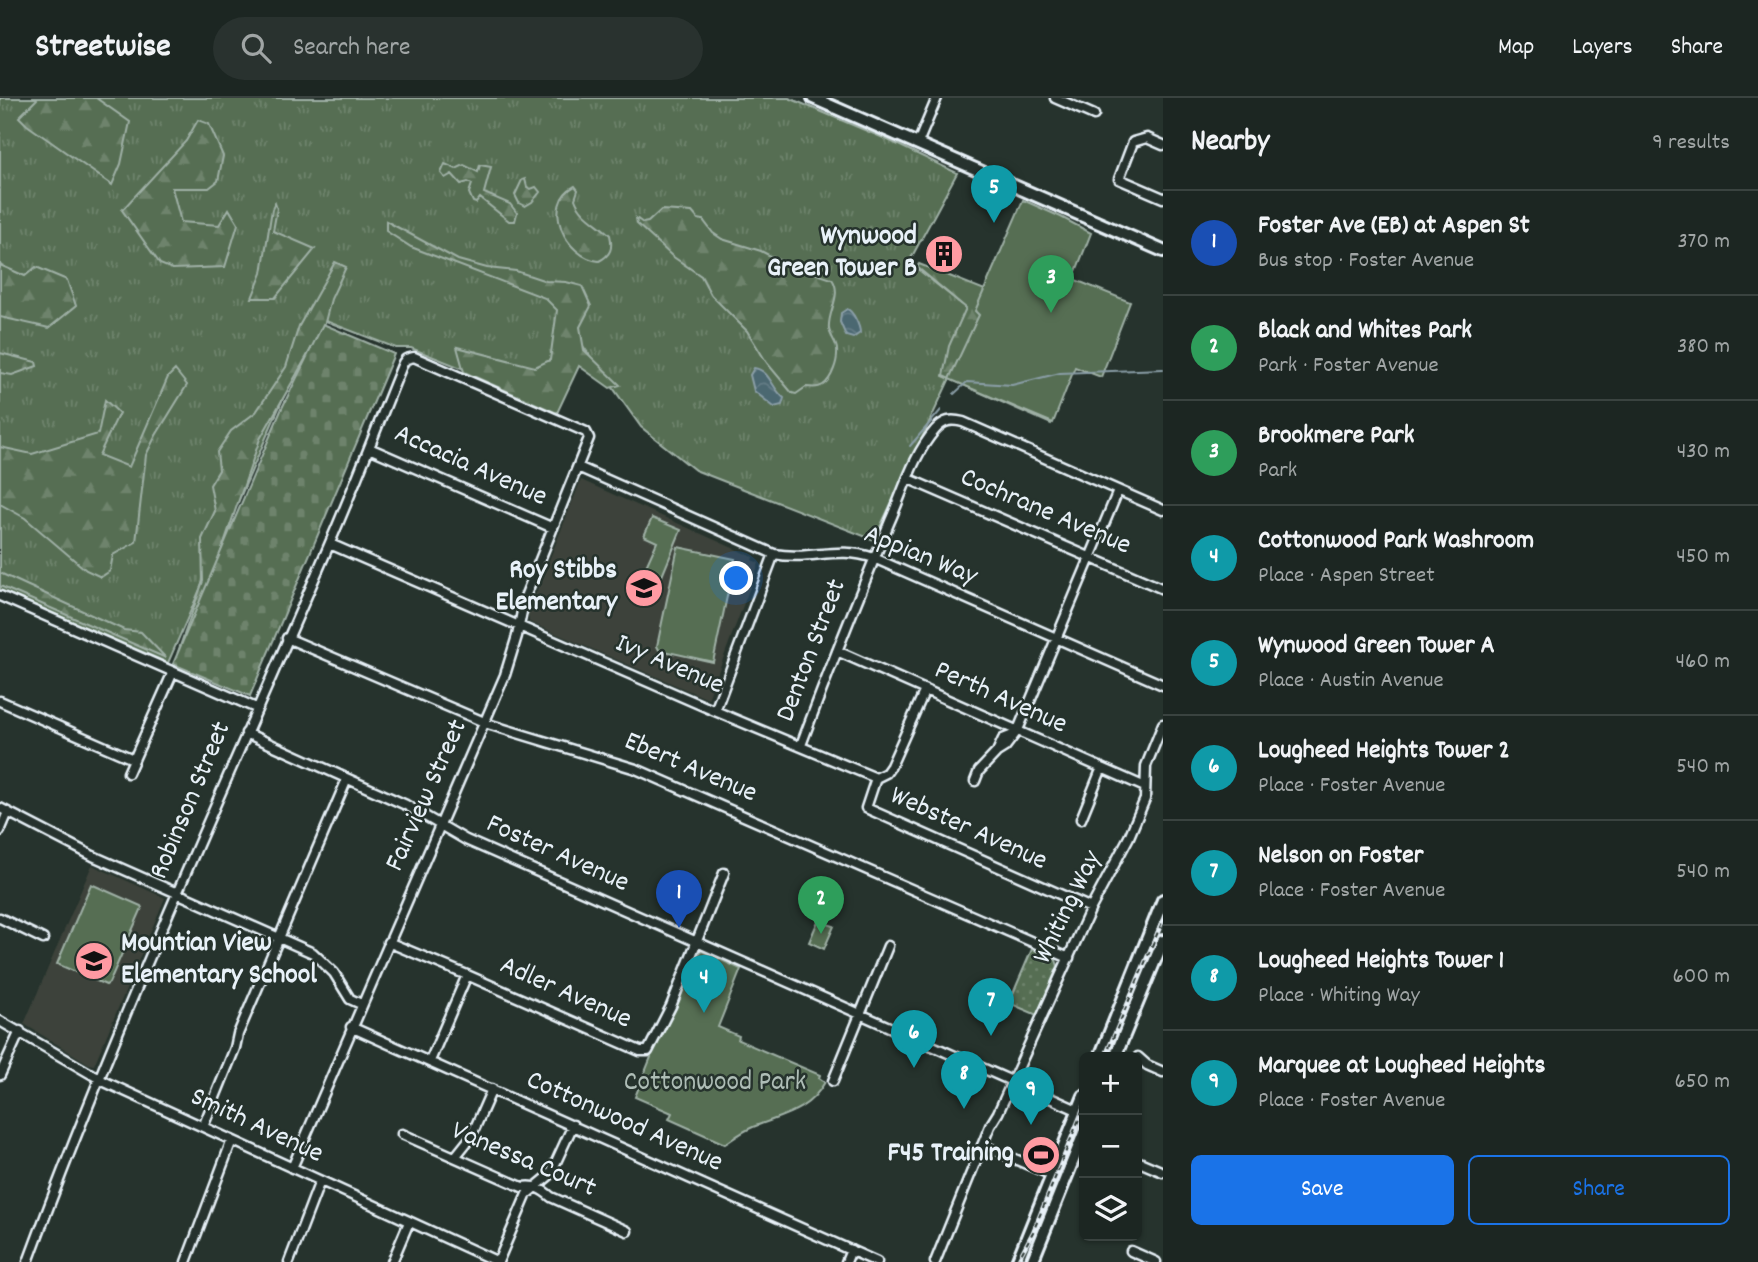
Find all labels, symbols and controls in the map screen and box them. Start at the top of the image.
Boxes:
search box [213,17,703,80]
text: Streetwise [35,25,171,72]
icon: search [237,29,275,67]
text: Search here [293,30,410,67]
text: Map [1498,31,1534,65]
text: Layers [1572,31,1633,65]
text: Share [1671,31,1723,65]
text: Nearby [1191,122,1269,165]
text: 9 results [1652,127,1730,160]
pin: 5 [971,165,1017,223]
text: Foster Ave (EB) at Aspen St [1258,208,1530,245]
place label: Wynwood Green Tower B [767,218,917,290]
text: 1 [1211,226,1217,259]
text: 370 m [1677,226,1730,259]
building icon: Wynwood Green Tower B [923,233,965,275]
text: Bus stop · Foster Avenue [1258,245,1474,278]
pin: 3 [1028,255,1074,313]
text: Black and Whites Park [1258,313,1472,350]
text: 2 [1209,331,1219,364]
text: 380 m [1677,331,1730,364]
text: Park · Foster Avenue [1258,350,1439,383]
street label: Accacia Avenue [387,415,553,519]
text: Brookmere Park [1258,418,1414,455]
text: 3 [1209,436,1219,469]
text: 430 m [1677,436,1730,469]
text: Park [1258,455,1297,488]
street label: Cochrane Avenue [953,459,1137,567]
street label: Appian Way [857,516,983,598]
text: Cottonwood Park Washroom [1258,523,1534,560]
text: 4 [1209,541,1219,574]
text: 450 m [1676,541,1730,574]
place label: Roy Stibbs Elementary [496,552,619,624]
text: Place · Aspen Street [1258,560,1435,593]
your location [719,561,753,595]
school or university icon: Roy Stibbs Elementary [623,567,665,609]
street label: Denton Street [767,574,859,728]
street label: Ivy Avenue [608,625,730,707]
text: Wynwood Green Tower A [1258,628,1495,665]
text: 5 [1209,646,1219,679]
text: 460 m [1676,646,1730,679]
street label: Perth Avenue [927,652,1073,746]
text: Place · Austin Avenue [1258,665,1444,698]
street label: Fairview Street [377,714,479,878]
street label: Robinson Street [141,716,243,886]
street label: Ebert Avenue [617,723,763,815]
text: Lougheed Heights Tower 2 [1258,733,1510,770]
text: 6 [1208,751,1220,784]
text: 540 m [1676,751,1730,784]
text: Place · Foster Avenue [1258,770,1445,803]
street label: Webster Avenue [883,777,1053,883]
street label: Foster Avenue [479,806,635,904]
text: Nelson on Foster [1258,838,1423,875]
street label: Whiting Way [1024,844,1114,971]
text: 7 [1210,856,1218,889]
text: 540 m [1676,856,1730,889]
pin: 1 [656,870,702,928]
text: Place · Foster Avenue [1258,875,1445,908]
pin: 2 [798,876,844,934]
place label: Mountian View Elementary School [121,925,317,997]
school or university icon: Mountian View Elementary School [73,940,115,982]
text: Lougheed Heights Tower 1 [1258,943,1504,980]
street label: Adler Avenue [493,947,637,1041]
pin: 4 [681,955,727,1013]
text: 8 [1209,961,1219,994]
text: 600 m [1673,961,1730,994]
pin: 7 [968,978,1014,1036]
text: Place · Whiting Way [1258,980,1420,1013]
pin: 6 [891,1010,937,1068]
text: Marquee at Lougheed Heights [1258,1048,1546,1085]
pin: 8 [941,1051,987,1109]
map controls [1079,1052,1142,1241]
button: + [1079,1052,1142,1115]
street label: Cottonwood Avenue [519,1062,729,1184]
park label: Cottonwood Park [624,1064,806,1104]
text: 9 [1209,1066,1219,1099]
text: 650 m [1674,1066,1730,1099]
pin: 9 [1008,1067,1054,1125]
street label: Smith Avenue [183,1079,329,1175]
text: Place · Foster Avenue [1258,1085,1445,1118]
street label: Vanessa Court [444,1112,602,1210]
button: − [1079,1115,1142,1178]
sports icon: F45 Training [1020,1134,1062,1176]
place label: F45 Training [887,1135,1014,1175]
button: Save [1191,1155,1454,1225]
button: Share [1468,1155,1730,1225]
button: layers [1079,1178,1142,1241]

